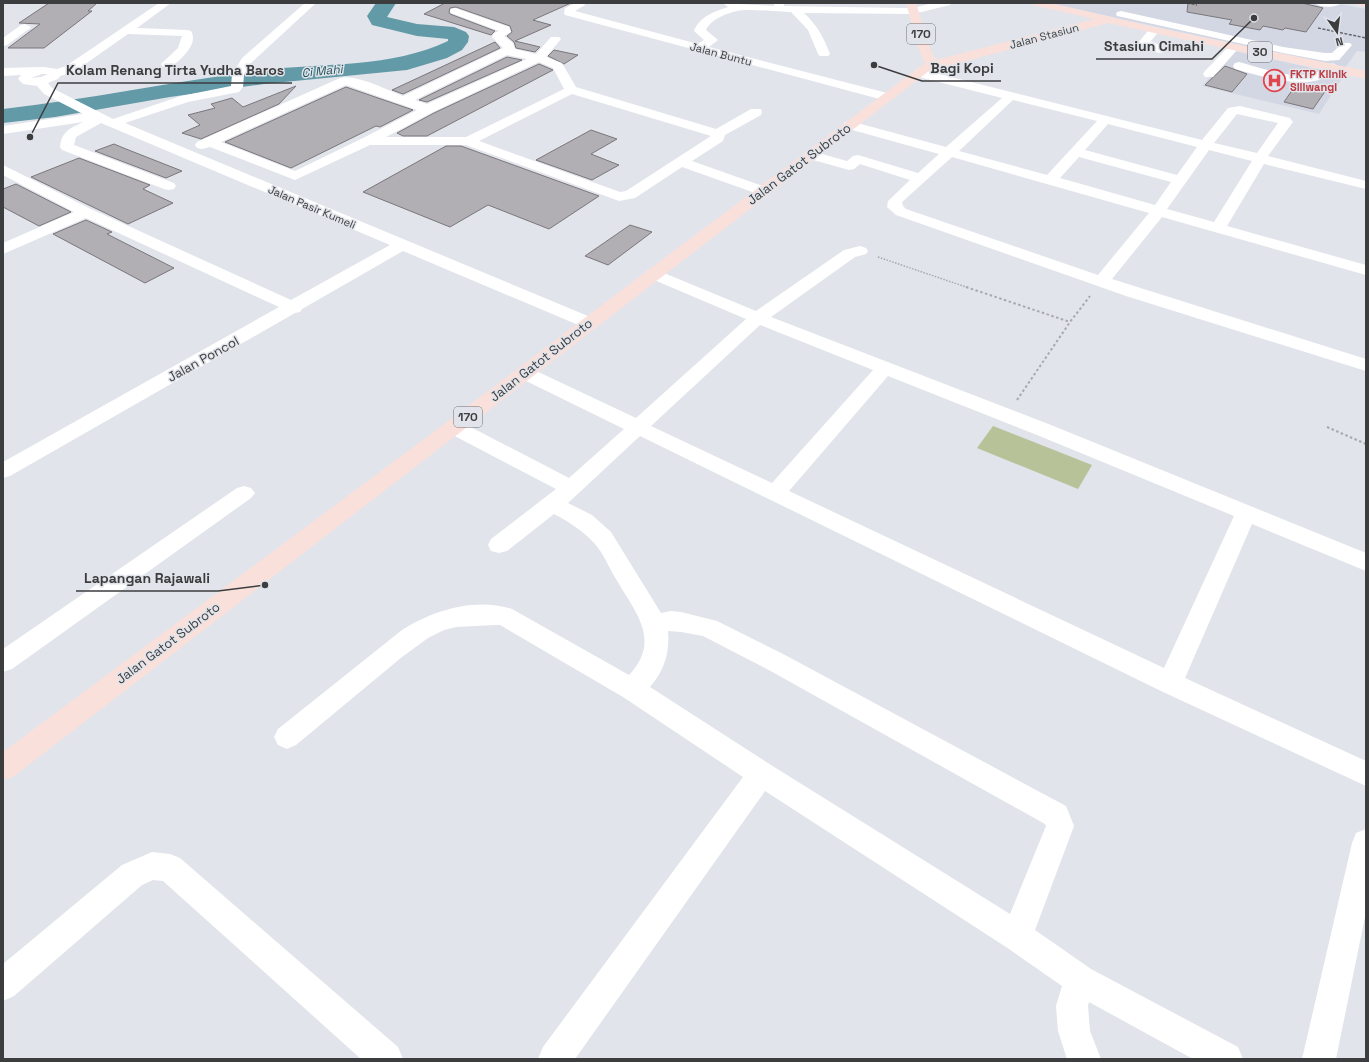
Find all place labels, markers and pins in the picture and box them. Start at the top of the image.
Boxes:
callout: Stasiun Cimahi [1096,33,1212,59]
callout: Bagi Kopi [922,55,1001,81]
callout: Kolam Renang Tirta Yudha Baros [58,57,292,83]
hospital icon: FKTP Klinik Siliwangi [1261,67,1287,93]
place label: FKTP Klinik Siliwangi [1290,67,1348,94]
callout: Lapangan Rajawali [76,565,218,591]

